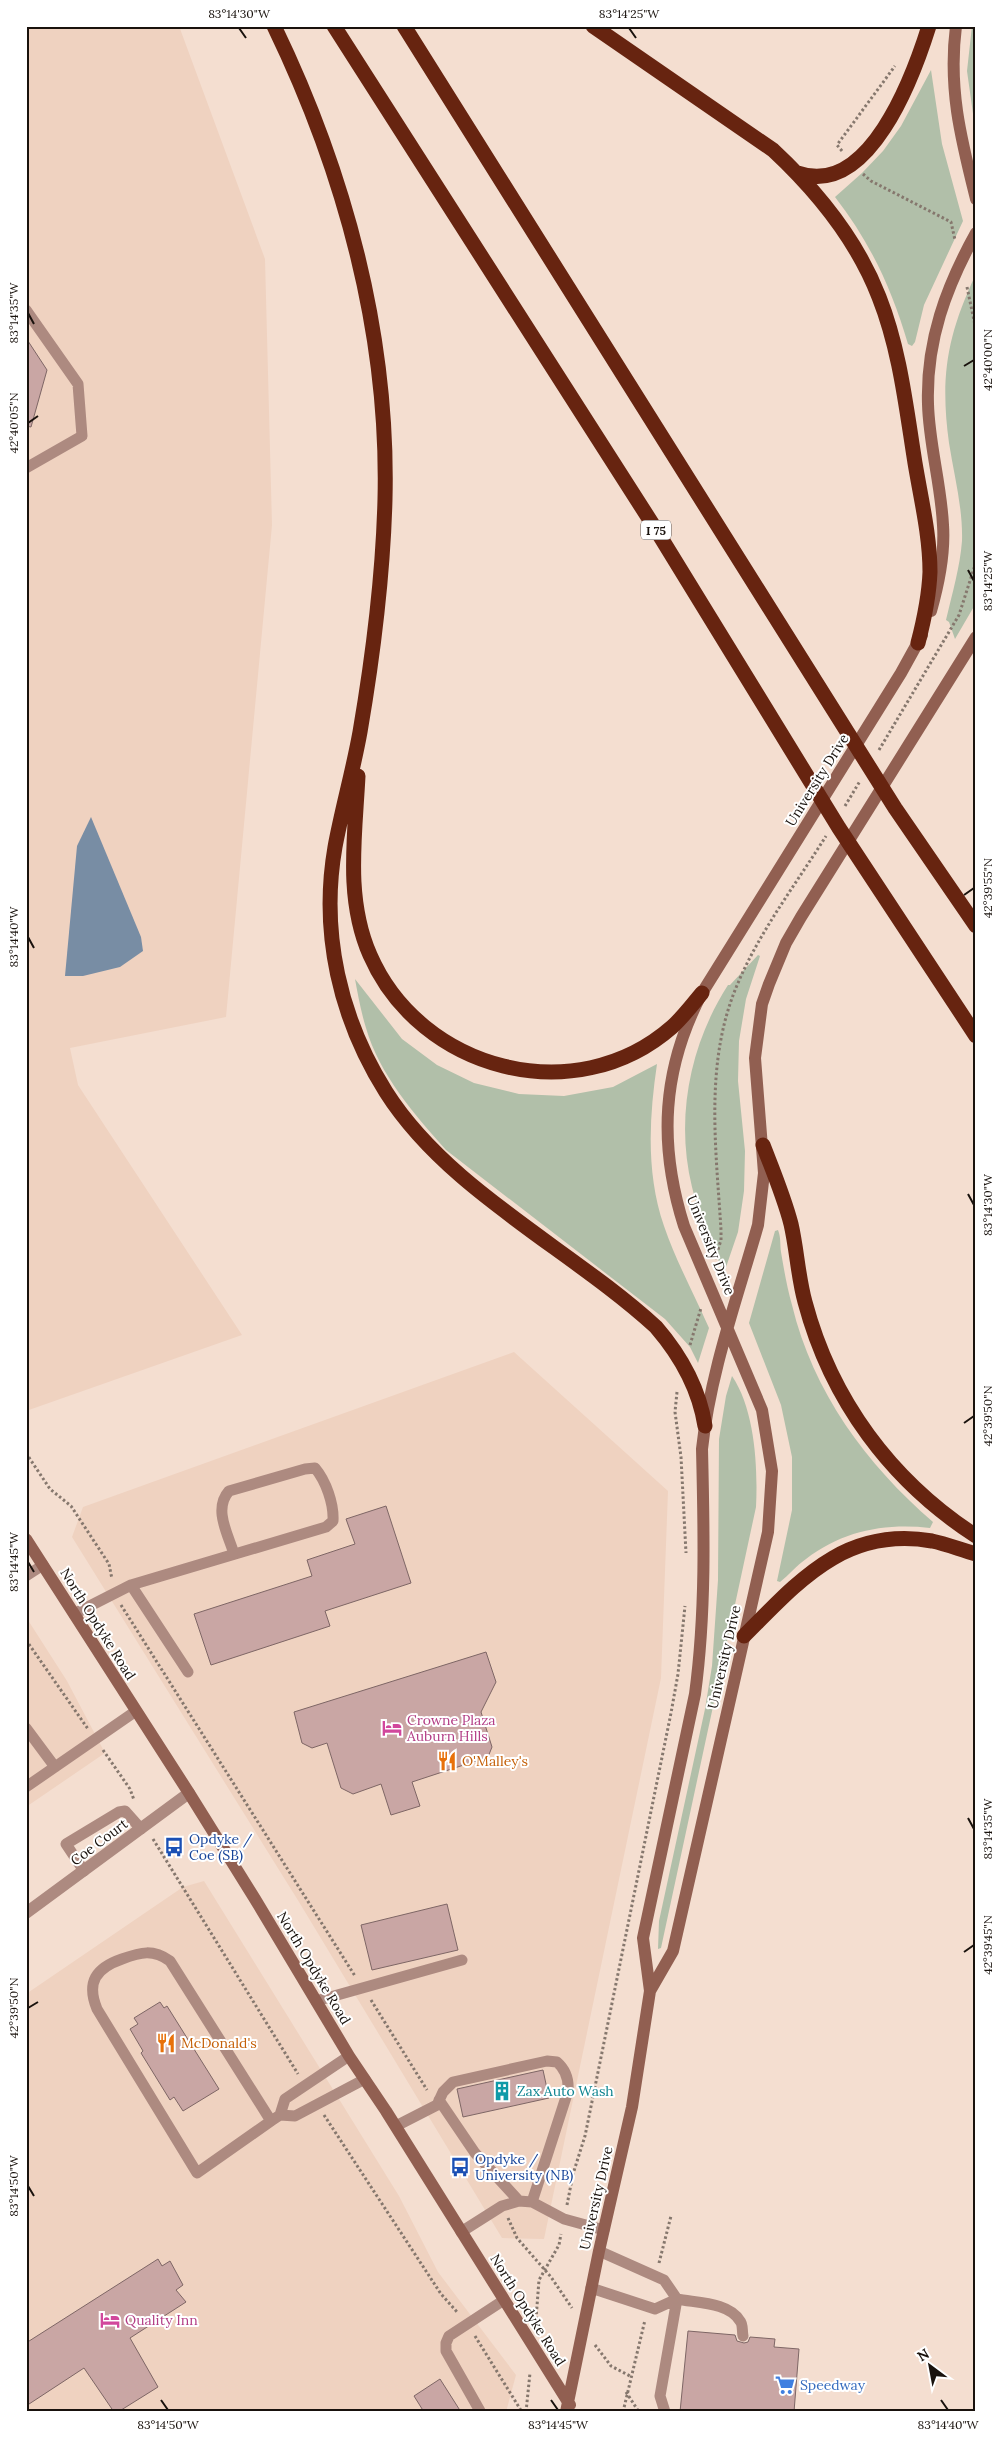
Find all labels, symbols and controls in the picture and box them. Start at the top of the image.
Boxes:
text: 83°14'30"W [208,6,271,21]
text: 83°14'25"W [599,6,660,21]
text: 83°14'35"W [6,282,21,343]
text: 42°40'00"N [980,329,995,391]
text: 42°40'05"N [6,392,21,454]
road number: I 75 [641,520,671,540]
text: 83°14'25"W [980,550,995,611]
street label: University Drive [781,730,853,830]
text: 42°39'55"N [980,858,995,918]
text: 83°14'40"W [6,905,21,968]
text: 83°14'30"W [980,1173,995,1236]
street label: University Drive [683,1193,739,1298]
text: 42°39'50"N [980,1385,995,1447]
text: 83°14'45"W [6,1531,21,1592]
street label: North Opdyke Road [56,1565,140,1683]
street label: University Drive [703,1603,745,1711]
place label: Crowne Plaza Auburn Hills [406,1711,496,1745]
hotel icon: Crowne Plaza Auburn Hills [381,1717,403,1739]
restaurant icon: O'Malley's [436,1750,458,1772]
place label: O'Malley's [462,1752,528,1770]
text: 83°14'35"W [980,1798,995,1859]
street label: Coe Court [67,1814,132,1869]
place label: Opdyke / Coe (SB) [189,1830,253,1864]
bus stop icon: Opdyke / Coe (SB) [163,1836,185,1858]
street label: North Opdyke Road [273,1908,355,2028]
text: 42°39'45"N [980,1915,995,1975]
text: 42°39'50"N [6,1977,21,2039]
restaurant icon: McDonald's [155,2032,177,2054]
place label: McDonald's [181,2034,257,2052]
building icon: Zax Auto Wash [491,2080,513,2102]
place label: Zax Auto Wash [517,2082,614,2100]
street label: University Drive [575,2144,617,2252]
place label: Opdyke / University (NB) [475,2150,573,2184]
text: 83°14'50"W [6,2154,21,2217]
bus stop icon: Opdyke / University (NB) [449,2156,471,2178]
street label: North Opdyke Road [486,2251,570,2369]
hotel icon: Quality Inn [99,2309,121,2331]
place label: Quality Inn [125,2311,198,2329]
north arrow [904,2340,954,2390]
text: N [914,2344,933,2365]
supermarket icon: Speedway [774,2374,796,2396]
place label: Speedway [800,2376,866,2394]
text: 83°14'50"W [137,2417,200,2432]
text: 83°14'45"W [528,2417,589,2432]
text: 83°14'40"W [917,2417,980,2432]

